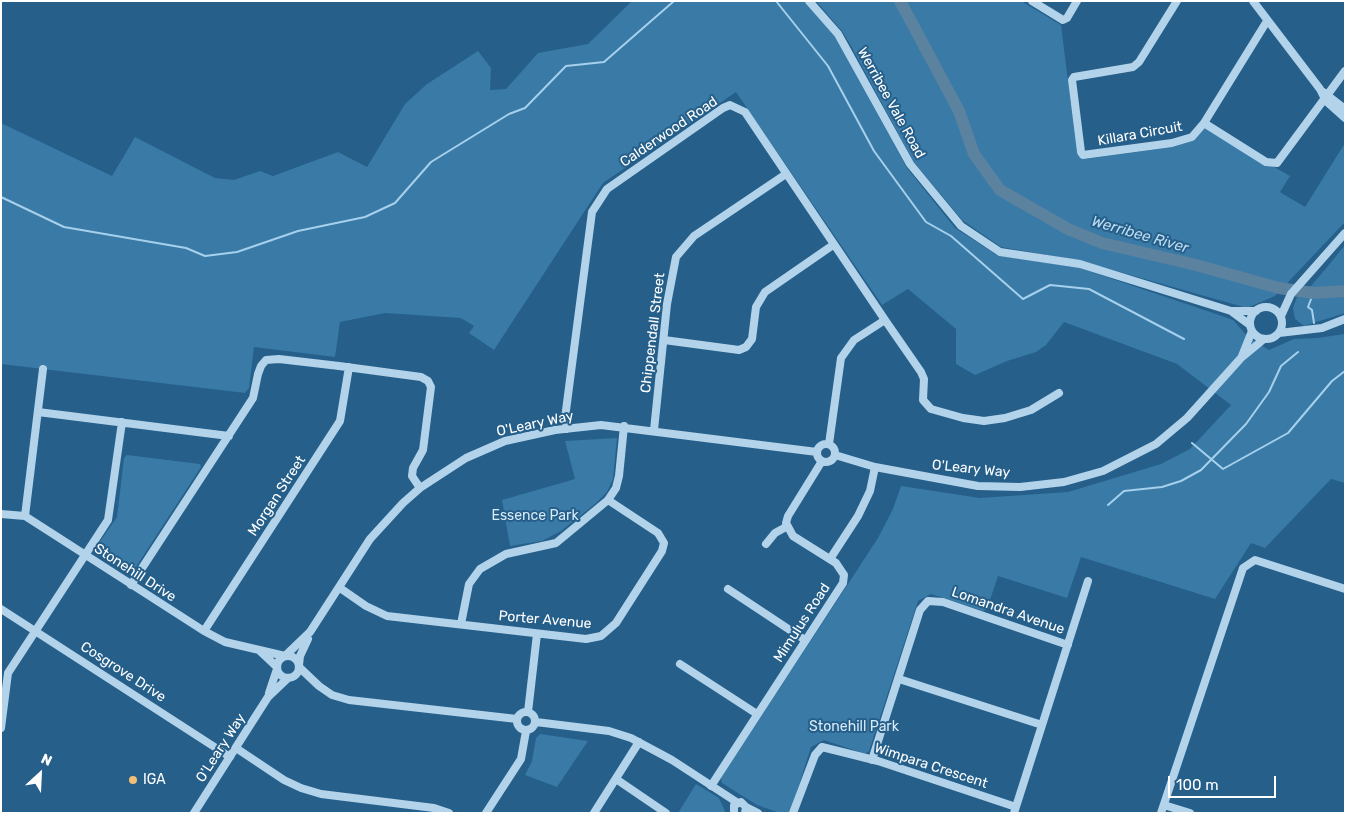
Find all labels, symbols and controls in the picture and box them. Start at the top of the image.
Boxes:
street label: Werribee Vale Road [854,45,928,161]
street label: Calderwood Road [617,93,721,171]
street label: Killara Circuit [1096,118,1184,150]
water label: Werribee River [1089,213,1191,257]
street label: Chippendall Street [637,272,669,394]
street label: O'Leary Way [495,408,575,440]
street label: Morgan Street [245,453,309,539]
street label: O'Leary Way [931,457,1011,481]
park label: Essence Park [491,508,579,524]
street label: Stonehill Drive [91,540,179,606]
street label: Mimulus Road [770,580,834,666]
street label: Lomandra Avenue [949,584,1067,638]
street label: Porter Avenue [498,608,592,632]
street label: Cosgrove Drive [77,638,169,706]
street label: O'Leary Way [193,711,249,785]
park label: Stonehill Park [809,719,899,735]
street label: Wimpara Crescent [872,740,990,792]
north arrow [15,749,65,799]
text: N [38,750,55,770]
scale bar [1171,766,1278,798]
place label: IGA [143,772,166,788]
marker: IGA [127,774,139,786]
text: 100 m [1176,776,1218,794]

